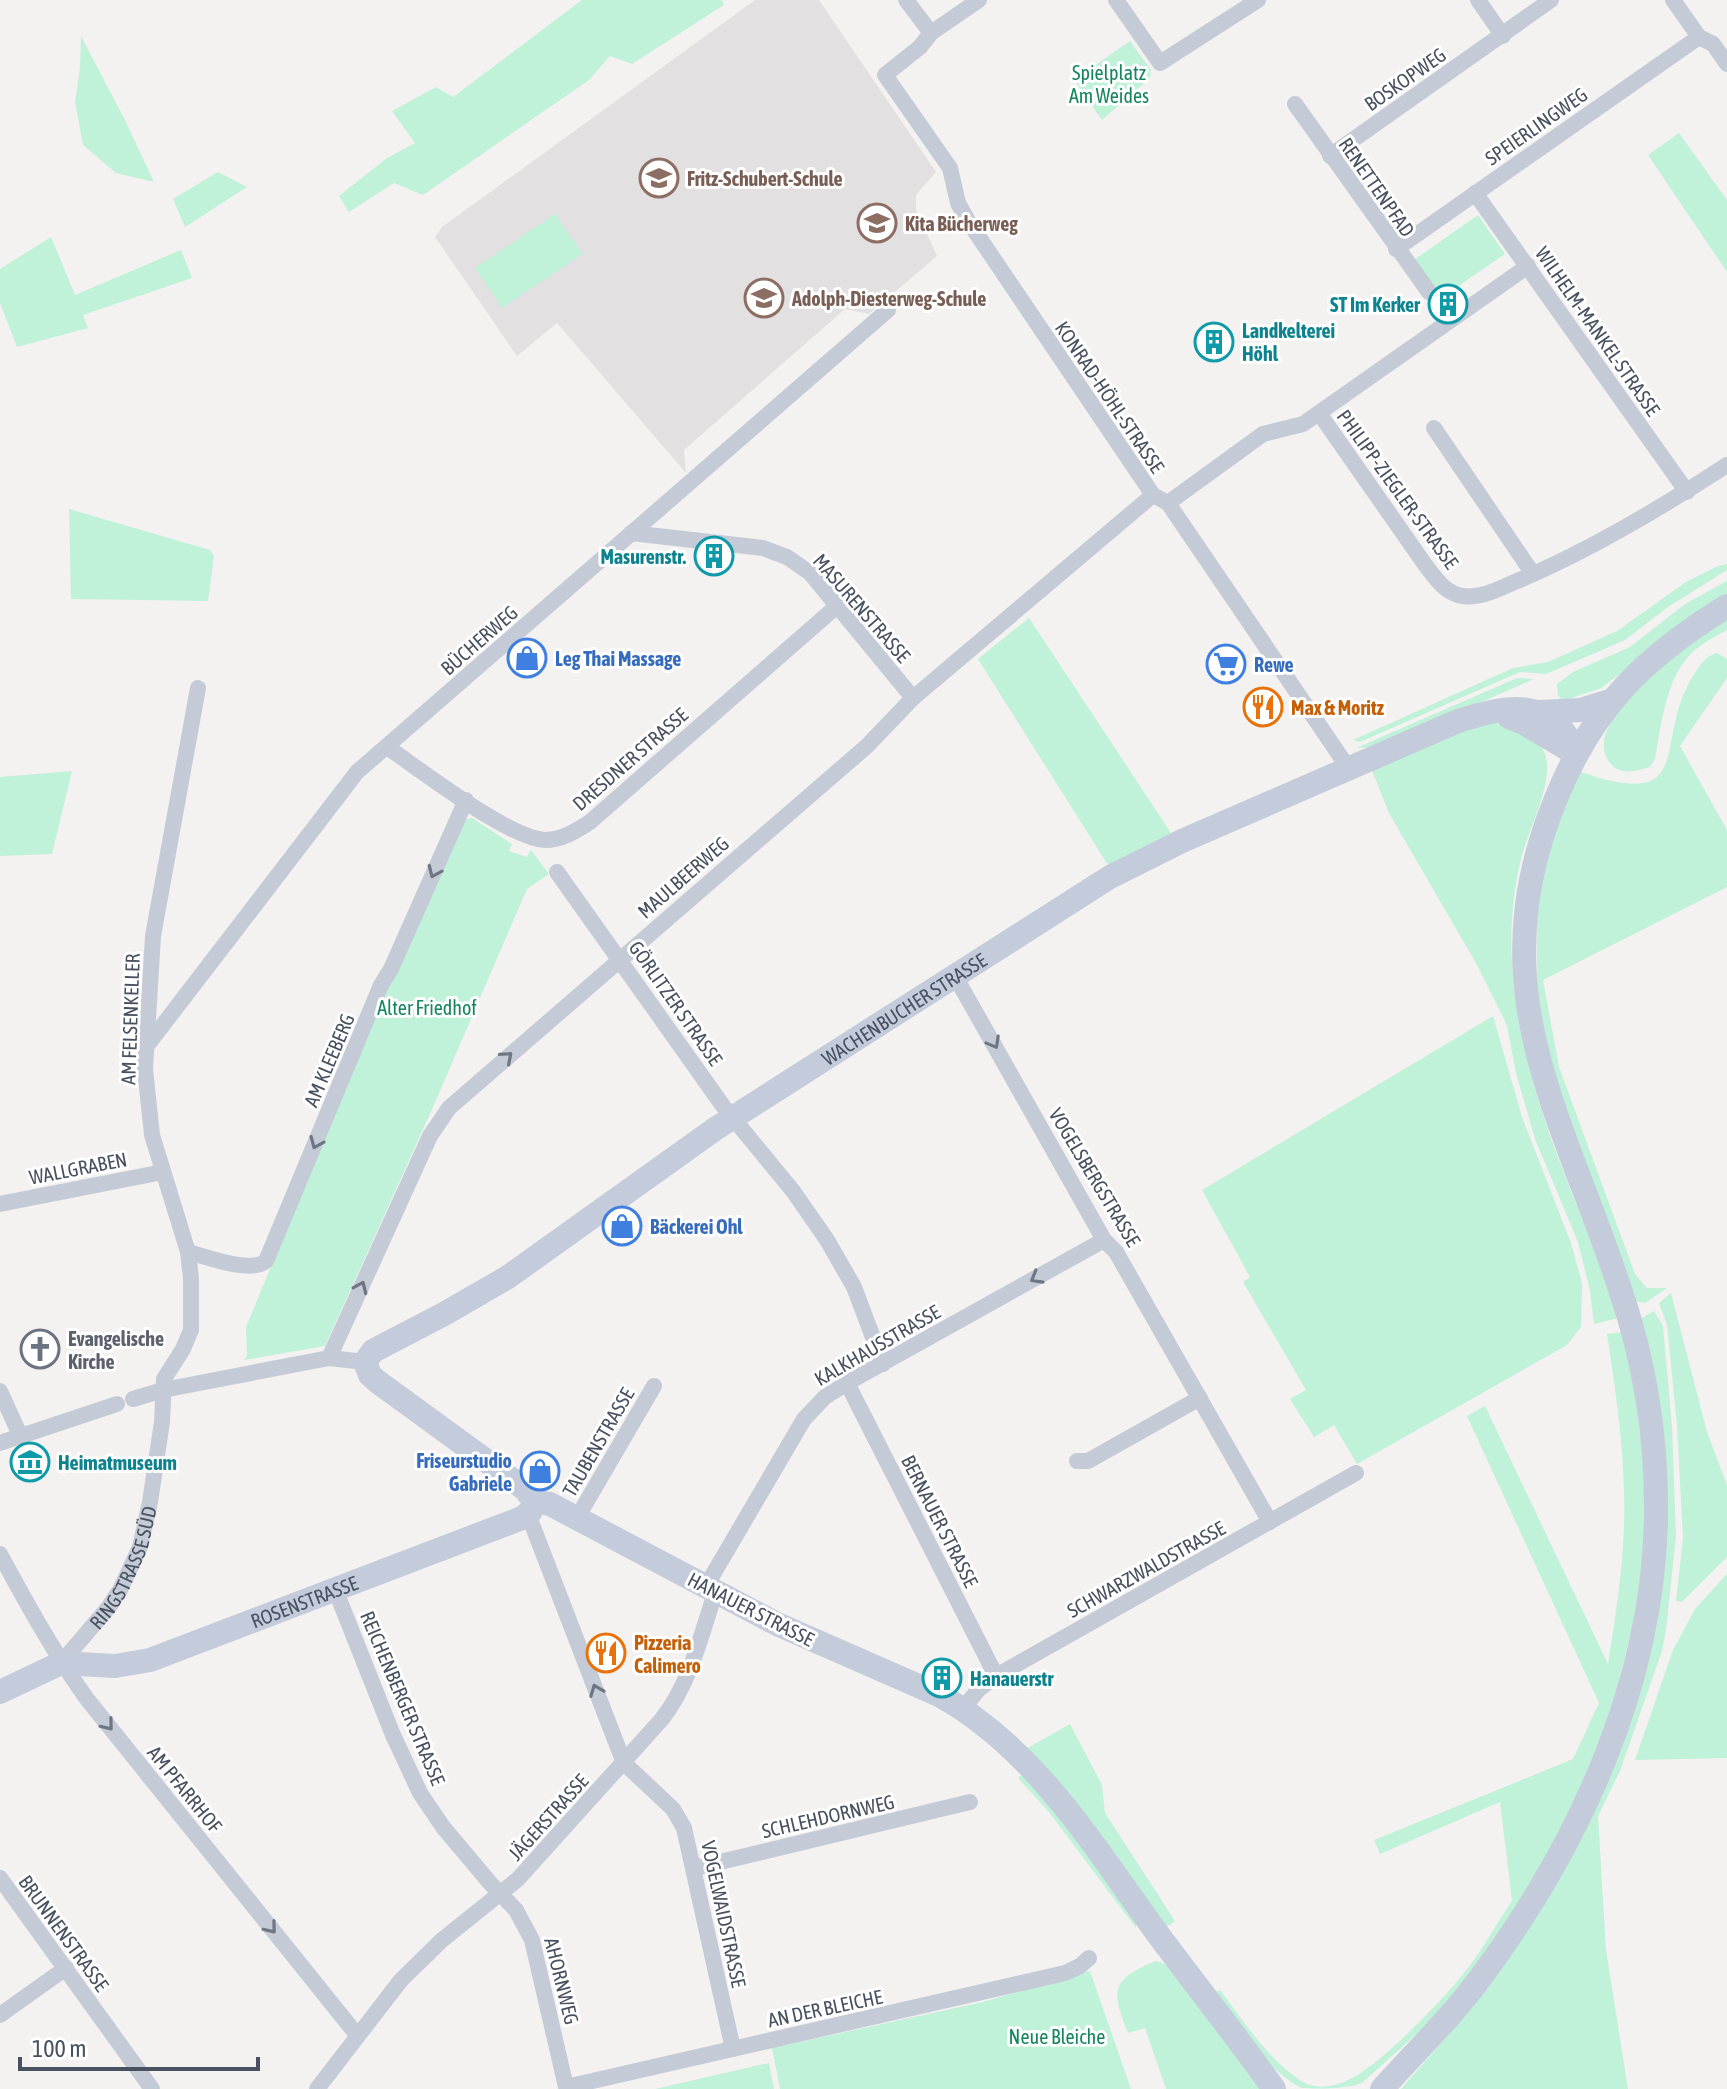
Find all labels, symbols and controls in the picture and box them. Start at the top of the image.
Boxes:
street label: BOSKOPWEG [1360,43,1450,115]
park label: Spielplatz Am Weides [1069,61,1149,107]
street label: SPEIERLINGWEG [1481,82,1591,170]
street label: RENETTENPFAD [1335,133,1419,241]
school or university icon: Fritz-Schubert-Schule [638,157,680,199]
place label: Fritz-Schubert-Schule [687,167,843,190]
school or university icon: Kita Bücherweg [856,202,898,244]
place label: Kita Bücherweg [905,212,1018,235]
street label: WILHELM-MANKEL-STRASSE [1531,242,1665,420]
school or university icon: Adolph-Diesterweg-Schule [743,277,785,319]
building icon: ST Im Kerker [1427,283,1469,325]
place label: Adolph-Diesterweg-Schule [791,287,986,310]
place label: ST Im Kerker [1330,293,1421,316]
street label: KONRAD-HÖHL-STRASSE [1051,317,1169,477]
place label: Landkelterei Höhl [1242,319,1335,365]
building icon: Landkelterei Höhl [1193,321,1235,363]
street label: PHILIPP-ZIEGLER-STRASSE [1333,405,1464,573]
building icon: Masurenstr. [693,535,735,577]
place label: Masurenstr. [600,545,686,568]
street label: MASURENSTRASSE [809,549,916,667]
street label: BÜCHERWEG [436,601,522,679]
shop icon: Leg Thai Massage [506,637,548,679]
supermarket icon: Rewe [1205,643,1247,685]
place label: Leg Thai Massage [555,647,681,670]
place label: Rewe [1254,653,1294,676]
restaurant icon: Max & Moritz [1242,686,1284,728]
place label: Max & Moritz [1291,696,1385,719]
street label: DRESDNER STRASSE [568,703,692,815]
street label: MAULBEERWEG [633,831,733,923]
one-way arrow [428,863,444,878]
street label: GÖRLITZER STRASSE [625,936,728,1070]
street label: WACHENBUCHER STRASSE [817,947,991,1069]
street label: AM FELSENKELLER [116,953,144,1085]
park label: Alter Friedhof [377,996,477,1019]
street label: AM KLEEBERG [299,1010,359,1110]
one-way arrow [984,1035,999,1049]
one-way arrow [498,1052,513,1066]
street label: VOGELSBERGSTRASSE [1045,1104,1146,1251]
one-way arrow [309,1135,326,1149]
street label: WALLGRABEN [27,1147,129,1189]
shop icon: Bäckerei Ohl [601,1205,643,1247]
place label: Bäckerei Ohl [650,1215,743,1238]
one-way arrow [1030,1268,1045,1284]
one-way arrow [352,1281,368,1295]
street label: KALKHAUSSTRASSE [810,1300,944,1390]
place label: Evangelische Kirche [68,1327,164,1373]
church icon: Evangelische Kirche [19,1328,61,1370]
street label: TAUBENSTRASSE [558,1383,639,1500]
museum icon: Heimatmuseum [9,1441,51,1483]
place label: Friseurstudio Gabriele [416,1449,512,1495]
shop icon: Friseurstudio Gabriele [519,1450,561,1492]
place label: Heimatmuseum [58,1451,177,1474]
street label: BERNAUER STRASSE [897,1451,983,1591]
street label: RINGSTRASSE SÜD [84,1504,160,1633]
street label: SCHWARZWALDSTRASSE [1063,1516,1229,1622]
street label: HANAUER STRASSE [684,1567,818,1651]
street label: ROSENSTRASSE [247,1570,361,1632]
street label: REICHENBERGER STRASSE [356,1608,450,1789]
place label: Pizzeria Calimero [634,1631,701,1677]
restaurant icon: Pizzeria Calimero [585,1632,627,1674]
building icon: Hanauerstr [921,1657,963,1699]
place label: Hanauerstr [970,1667,1054,1690]
one-way arrow [589,1684,606,1698]
one-way arrow [99,1716,113,1731]
street label: AM PFARRHOF [143,1741,227,1837]
street label: JÄGERSTRASSE [503,1769,593,1865]
street label: SCHLEHDORNWEG [760,1790,896,1842]
street label: VOGELWAIDSTRASSE [697,1838,751,1990]
street label: BRUNNENSTRASSE [14,1871,114,1996]
one-way arrow [261,1919,276,1933]
street label: AHORNWEG [540,1935,584,2027]
street label: AN DER BLEICHE [765,1985,885,2031]
scale bar [20,2021,258,2071]
park label: Neue Bleiche [1009,2025,1105,2048]
text: 100 m [32,2035,86,2062]

